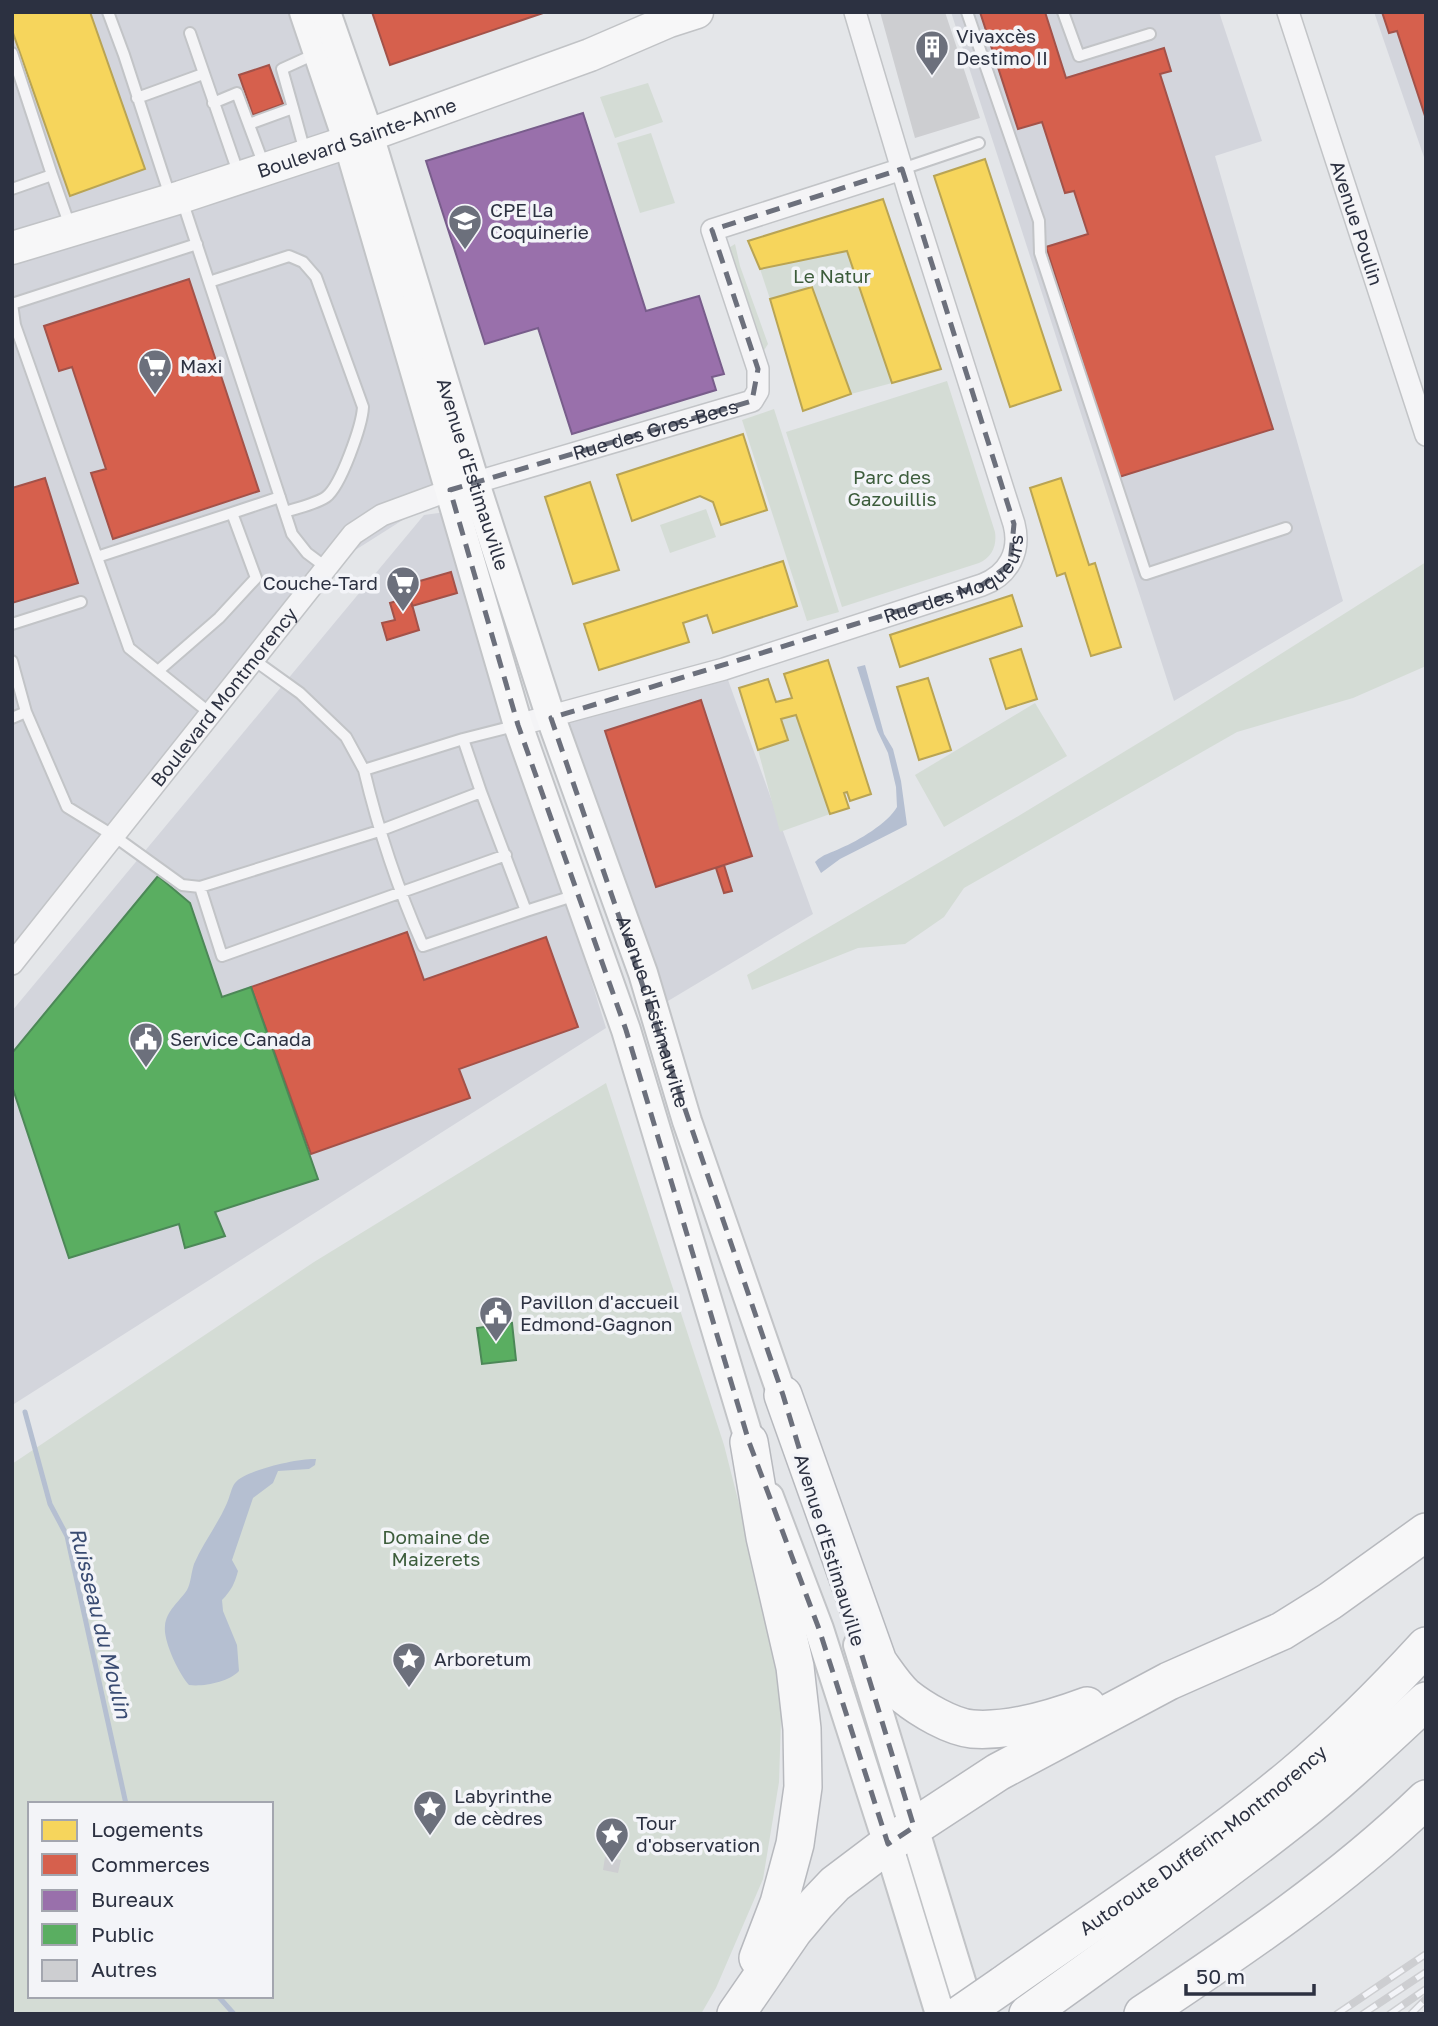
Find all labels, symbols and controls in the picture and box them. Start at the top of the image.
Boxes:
place label: Vivaxcès Destimo II [956,24,1048,69]
building icon: Vivaxcès Destimo II [913,28,951,77]
street label: Boulevard Sainte-Anne [254,92,459,182]
street label: Avenue Poulin [1326,158,1388,288]
place label: CPE La Coquinerie [490,198,589,243]
school or university icon: CPE La Coquinerie [446,202,484,251]
park label: Le Natur [793,264,872,287]
supermarket icon: Maxi [136,347,174,396]
place label: Maxi [180,354,223,377]
street label: Avenue d'Estimauville [433,375,514,573]
street label: Rue des Gros-Becs [570,394,740,464]
park label: Parc des Gazouillis [847,465,937,510]
street label: Rue des Moqueurs [880,534,1027,627]
supermarket icon: Couche-Tard [384,564,422,613]
place label: Couche-Tard [263,571,378,594]
street label: Boulevard Montmorency [145,602,302,791]
street label: Avenue d'Estimauville [612,912,694,1110]
public building icon: Service Canada [127,1020,165,1069]
place label: Service Canada [170,1027,312,1050]
place label: Pavillon d'accueil Edmond-Gagnon [520,1290,679,1335]
public building icon: Pavillon d'accueil Edmond-Gagnon [477,1294,515,1343]
street label: Avenue d'Estimauville [790,1451,871,1649]
water label: Ruisseau du Moulin [65,1525,138,1722]
park label: Domaine de Maizerets [382,1525,490,1570]
place icon: Arboretum [390,1640,428,1689]
place label: Arboretum [434,1647,531,1670]
street label: Autoroute Dufferin-Montmorency [1074,1739,1331,1940]
place label: Labyrinthe de cèdres [454,1784,552,1829]
place icon: Labyrinthe de cèdres [411,1788,449,1837]
legend [28,1802,273,1998]
place label: Tour d'observation [636,1811,760,1856]
place icon: Tour d'observation [593,1815,631,1864]
text: Logements [91,1816,203,1842]
text: Commerces [91,1851,210,1877]
text: Bureaux [91,1886,175,1912]
text: Public [91,1921,154,1947]
scale bar [1186,1952,1314,1996]
text: Autres [91,1956,157,1982]
text: 50 m [1196,1963,1245,1989]

